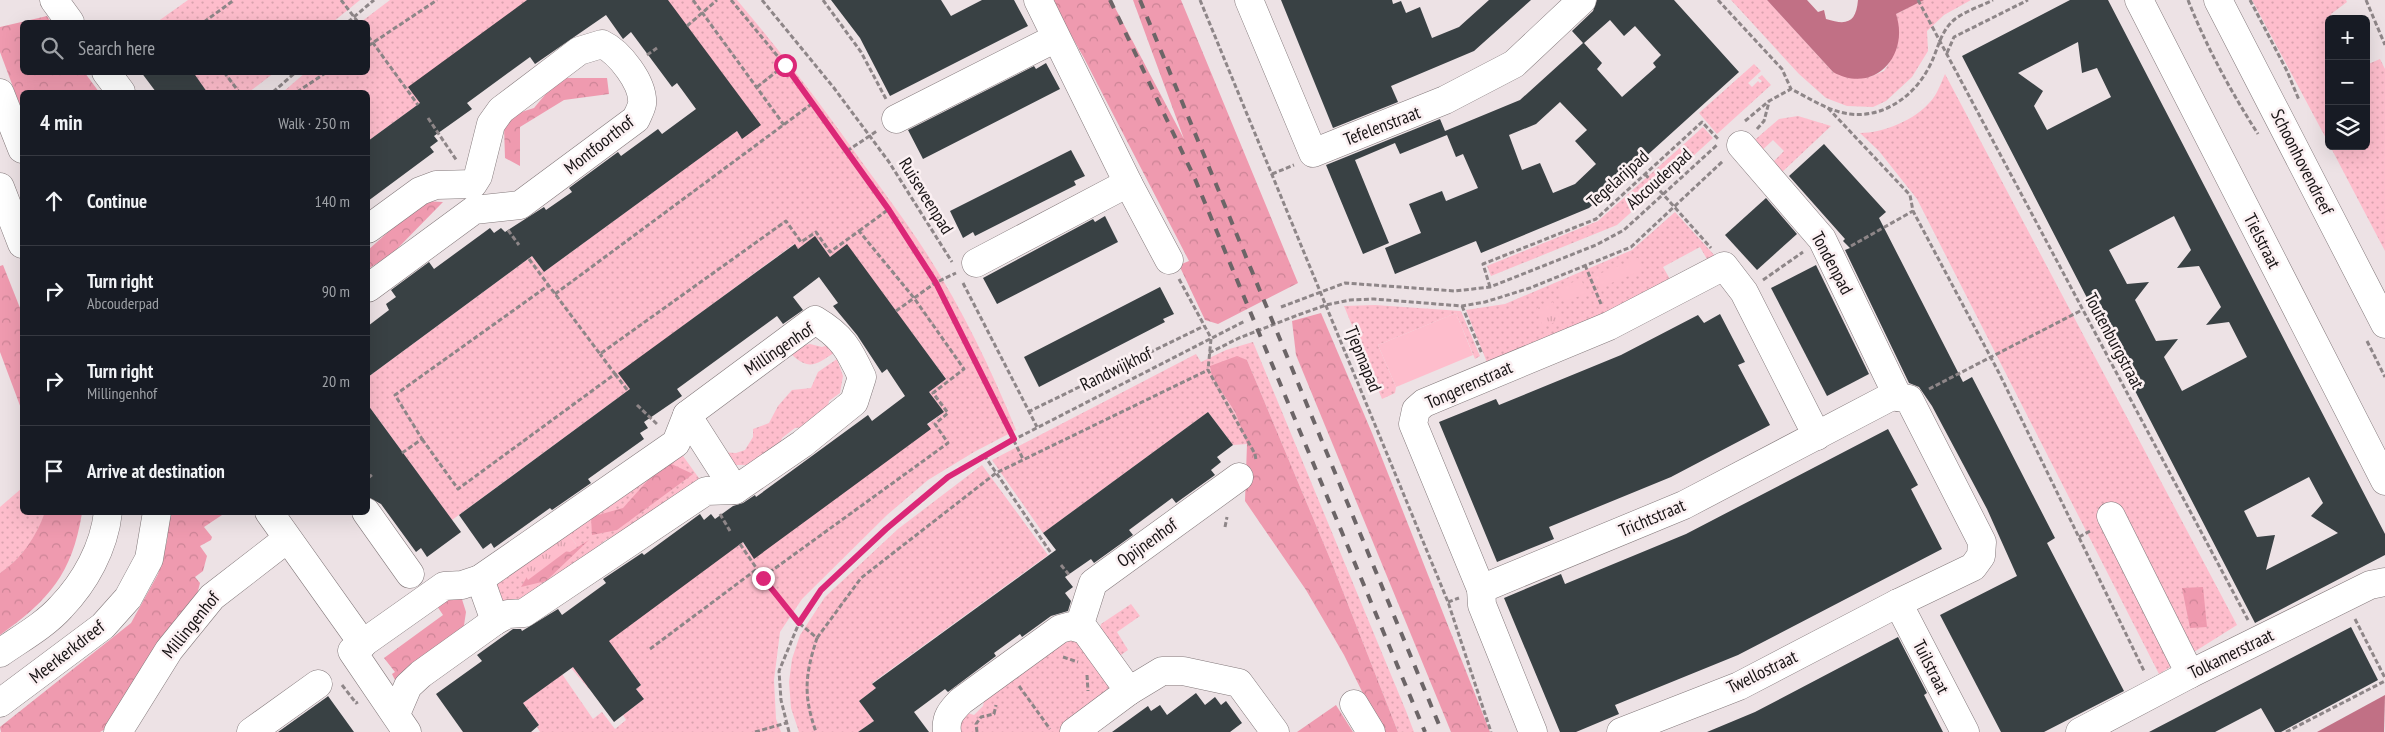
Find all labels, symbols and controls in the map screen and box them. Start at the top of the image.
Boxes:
map controls [2325,15,2370,150]
button: + [2325,15,2370,60]
search box [20,20,370,75]
icon: search [38,34,66,62]
text: Search here [78,36,155,60]
route start [774,54,797,77]
button: − [2325,60,2370,105]
street label: Tefelenstraat [1340,100,1424,151]
street label: Schoonhovendreef [2266,105,2340,220]
button: layers [2325,105,2370,150]
text: 4 min [40,109,82,136]
street label: Montfoorthof [559,109,639,179]
text: Walk · 250 m [278,113,350,133]
street label: Abcouderpad [1621,143,1696,214]
street label: Tegelarijpad [1582,145,1653,212]
street label: Ruiseveenpad [894,153,959,238]
icon: ahead [40,187,68,215]
text: Continue [87,189,147,213]
text: 140 m [315,191,350,211]
street label: Tielstraat [2239,209,2286,272]
street label: Tondenpad [1806,227,1859,298]
text: Turn right [87,269,153,293]
icon: right [40,277,68,305]
text: 90 m [322,281,350,301]
street label: Toutenburgstraat [2080,289,2149,393]
text: Abcouderpad [87,293,159,313]
street label: Millingenhof [740,316,819,380]
street label: Tjepmapad [1340,323,1387,395]
street label: Randwijkhof [1076,341,1157,396]
street label: Tongerenstraat [1422,355,1516,414]
text: Turn right [87,359,153,383]
icon: right [40,367,68,395]
text: 20 m [322,371,350,391]
text: Millingenhof [87,383,157,403]
icon: arrive [40,457,68,485]
text: Arrive at destination [87,459,225,483]
street label: Trichtstraat [1615,493,1689,542]
street label: Opijnenhof [1112,512,1182,572]
route end [752,567,775,590]
street label: Millingenhof [157,586,225,663]
street label: Meerkerkdreef [24,614,110,688]
street label: Tolkamerstraat [2185,623,2277,684]
street label: Tuilstraat [1908,636,1955,698]
street label: Twellostraat [1723,645,1801,698]

